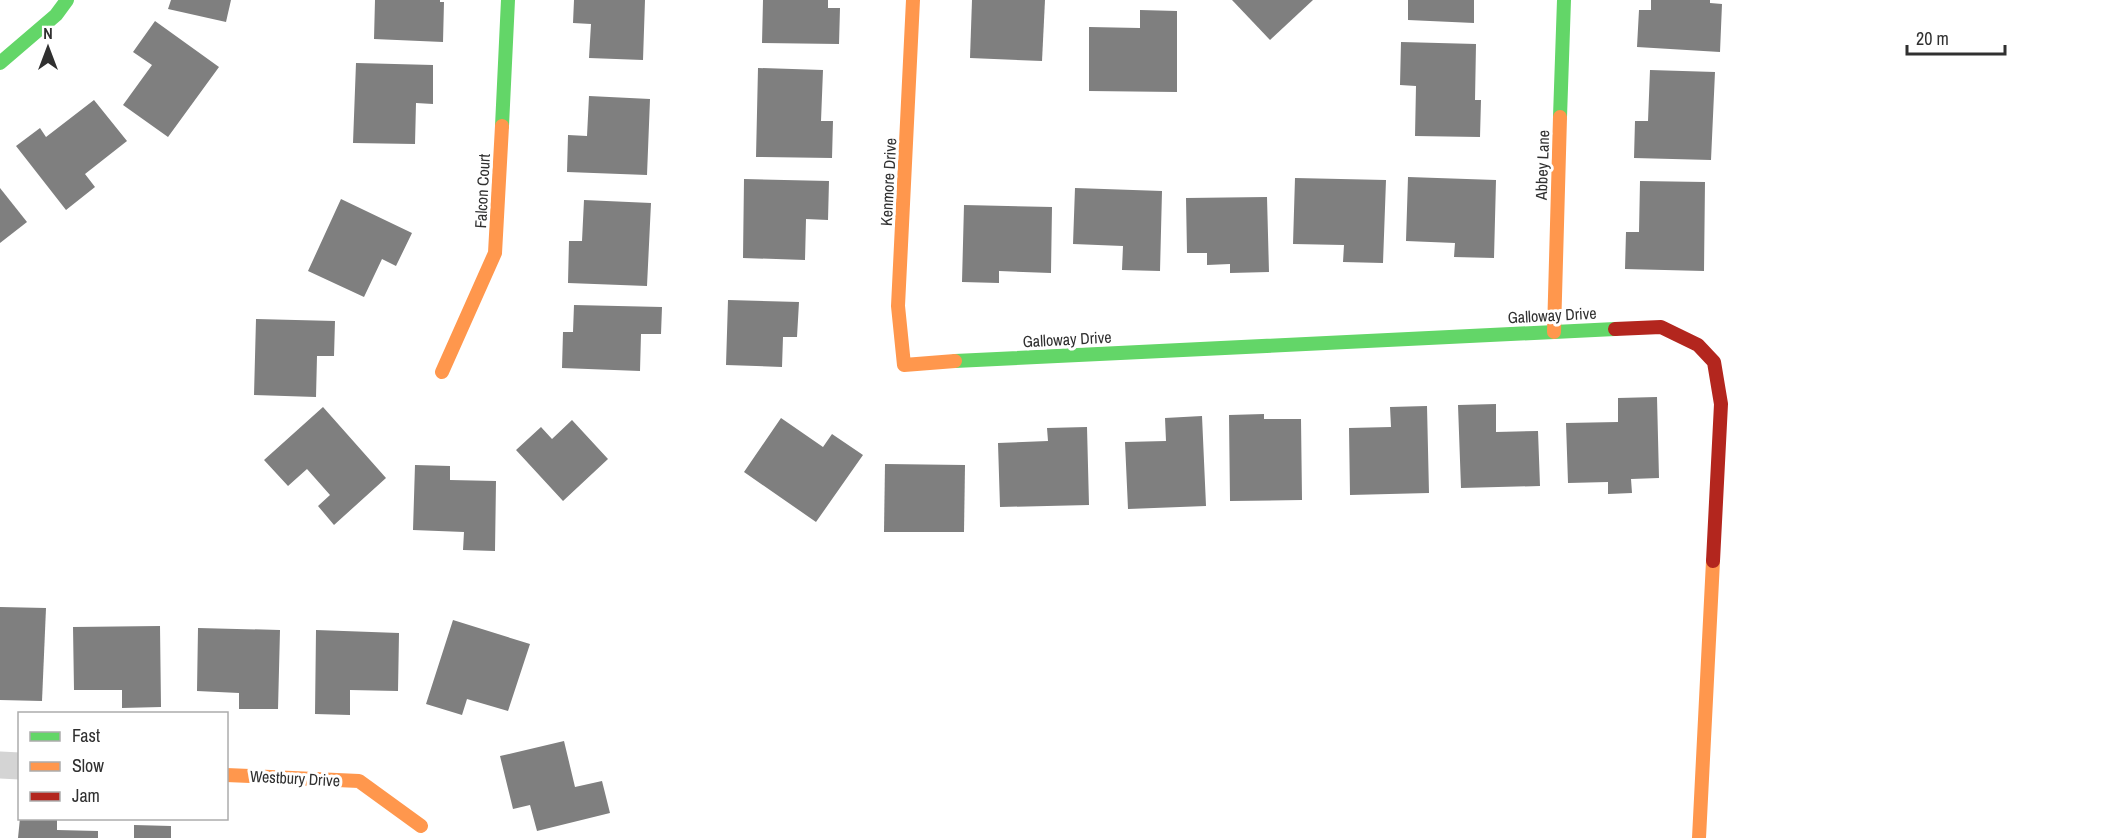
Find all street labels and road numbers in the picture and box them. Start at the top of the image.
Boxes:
street label: Abbey Lane [1530,130,1554,201]
street label: Kenmore Drive [875,137,901,227]
street label: Falcon Court [469,153,495,229]
street label: Galloway Drive [1507,302,1597,328]
street label: Galloway Drive [1022,326,1112,352]
street label: Westbury Drive [249,765,341,791]

